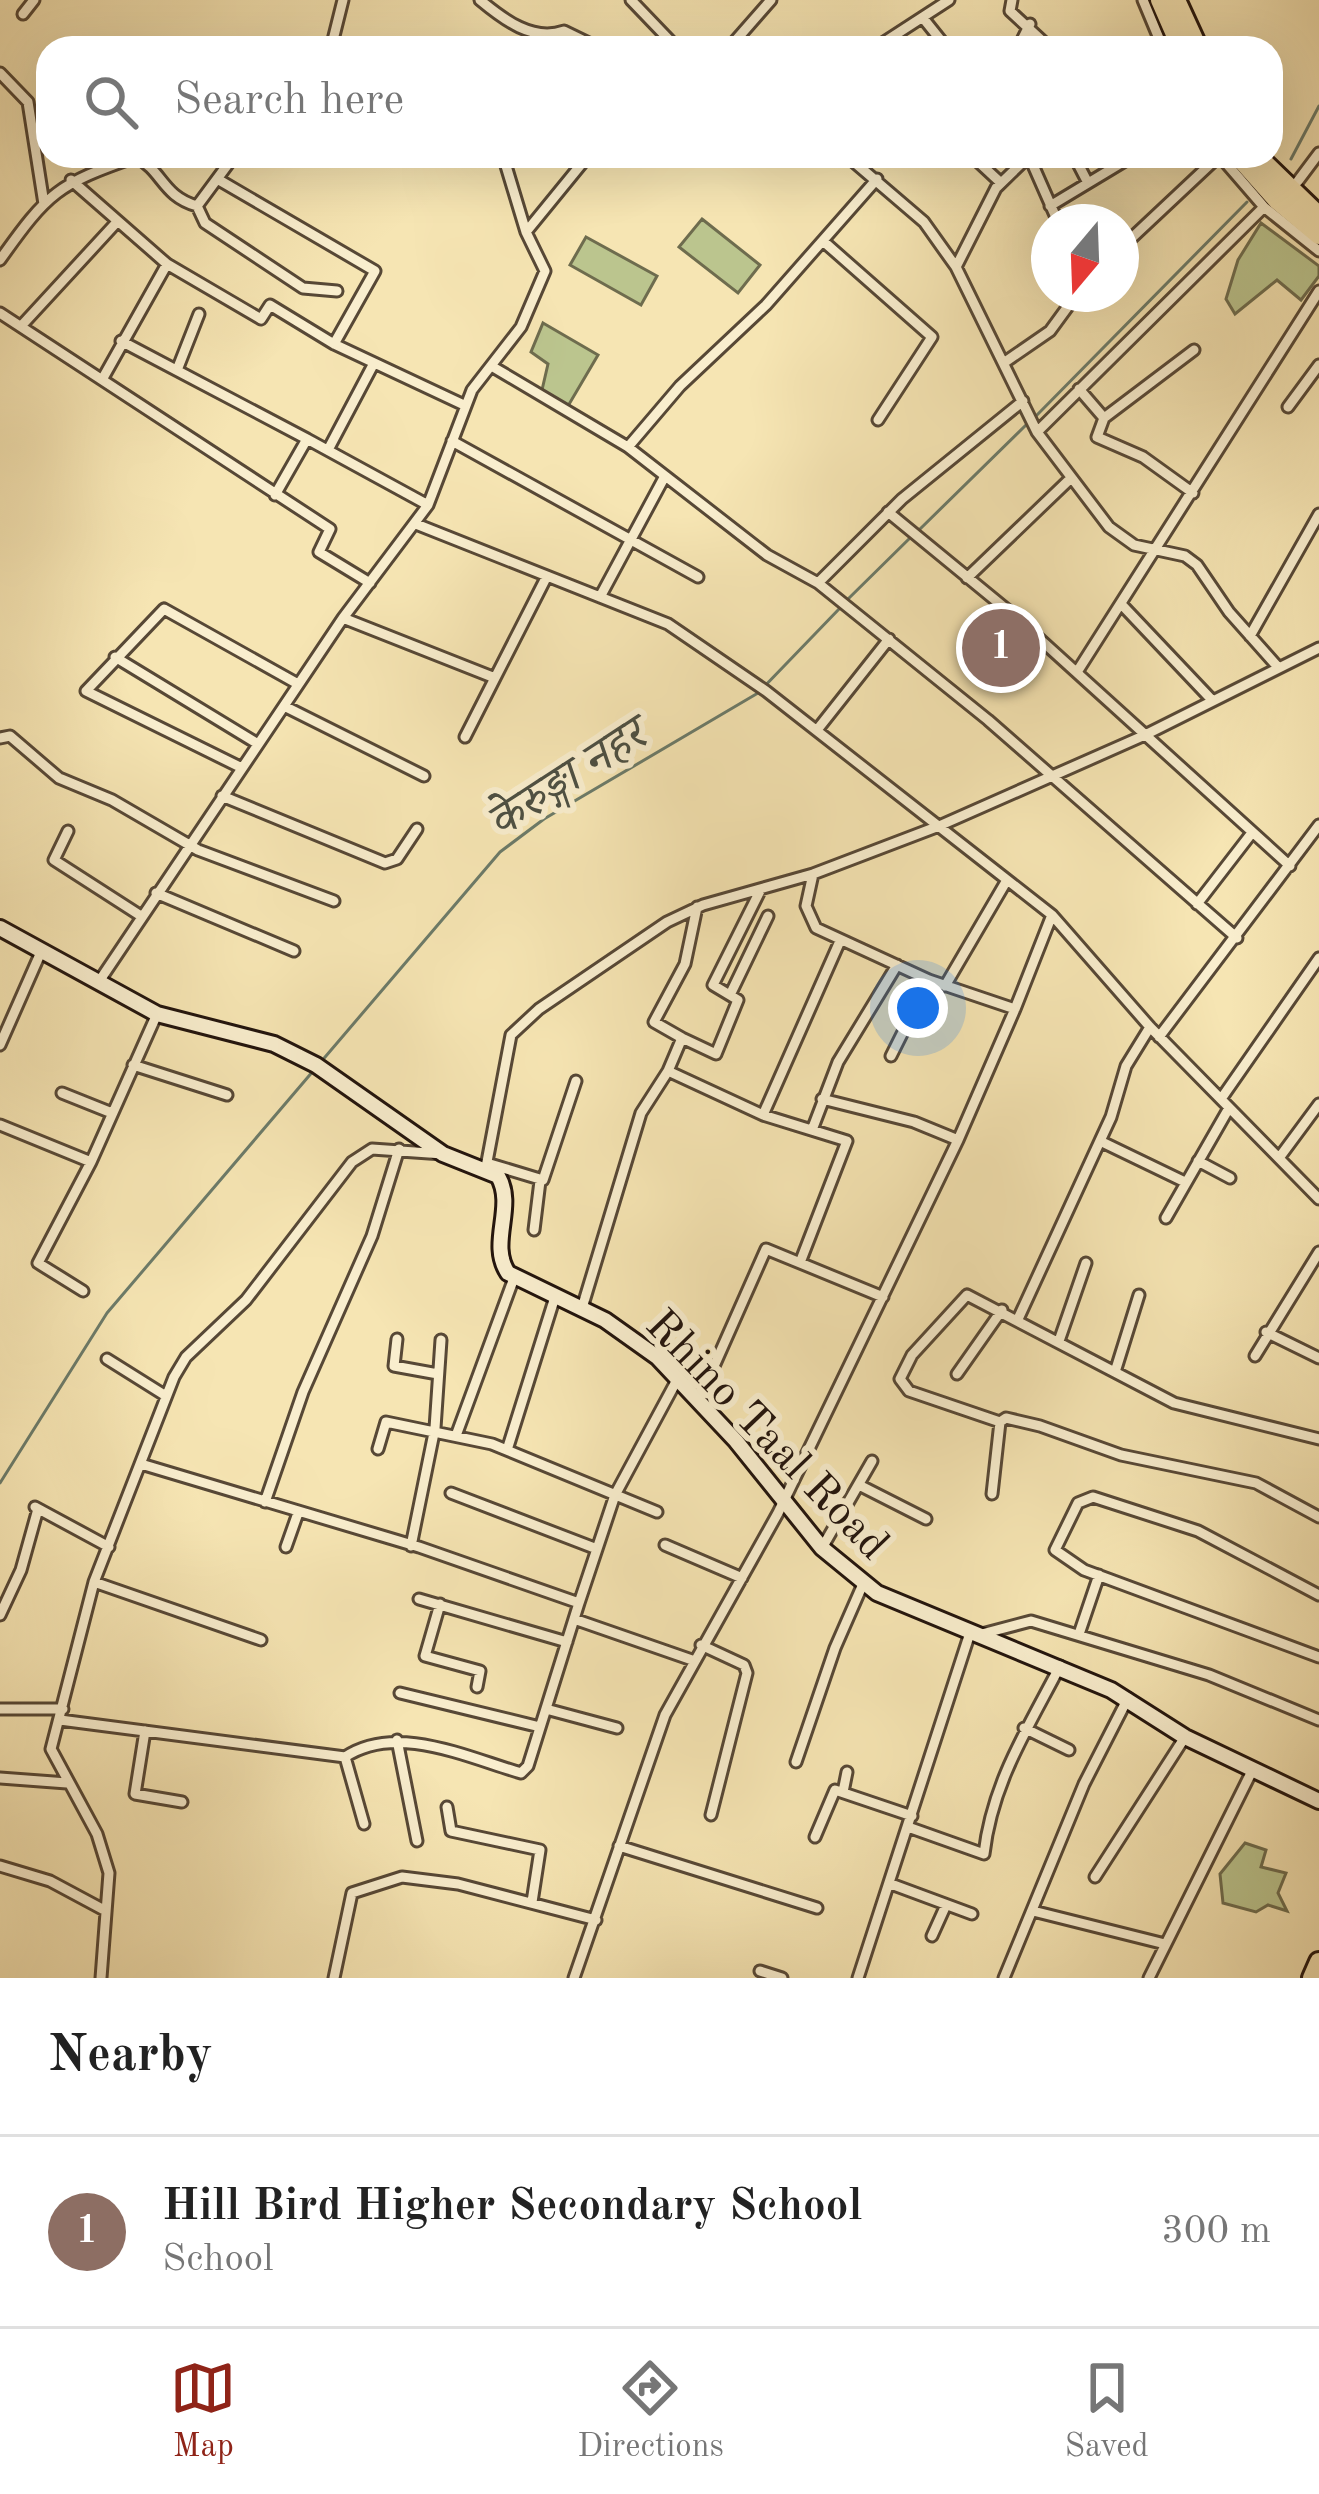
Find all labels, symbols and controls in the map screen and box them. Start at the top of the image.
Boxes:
search box [36,36,1283,168]
icon: search [78,69,144,135]
text: Search here [174,79,404,124]
north arrow [1031,204,1139,312]
pin: 1 [962,603,1040,693]
water label: केेरुङ्गा नहर [476,702,663,850]
your location [888,978,948,1038]
street label: Rhino Taal Road [636,1303,896,1569]
text: Nearby [48,2031,213,2082]
text: Hill Bird Higher Secondary School [162,2185,862,2230]
text: 1 [76,2212,98,2251]
text: 300 m [1161,2212,1271,2251]
text: School [162,2240,274,2279]
tab: Map [170,2355,236,2468]
tab: Directions [577,2355,724,2468]
tab: Saved [1065,2355,1149,2468]

